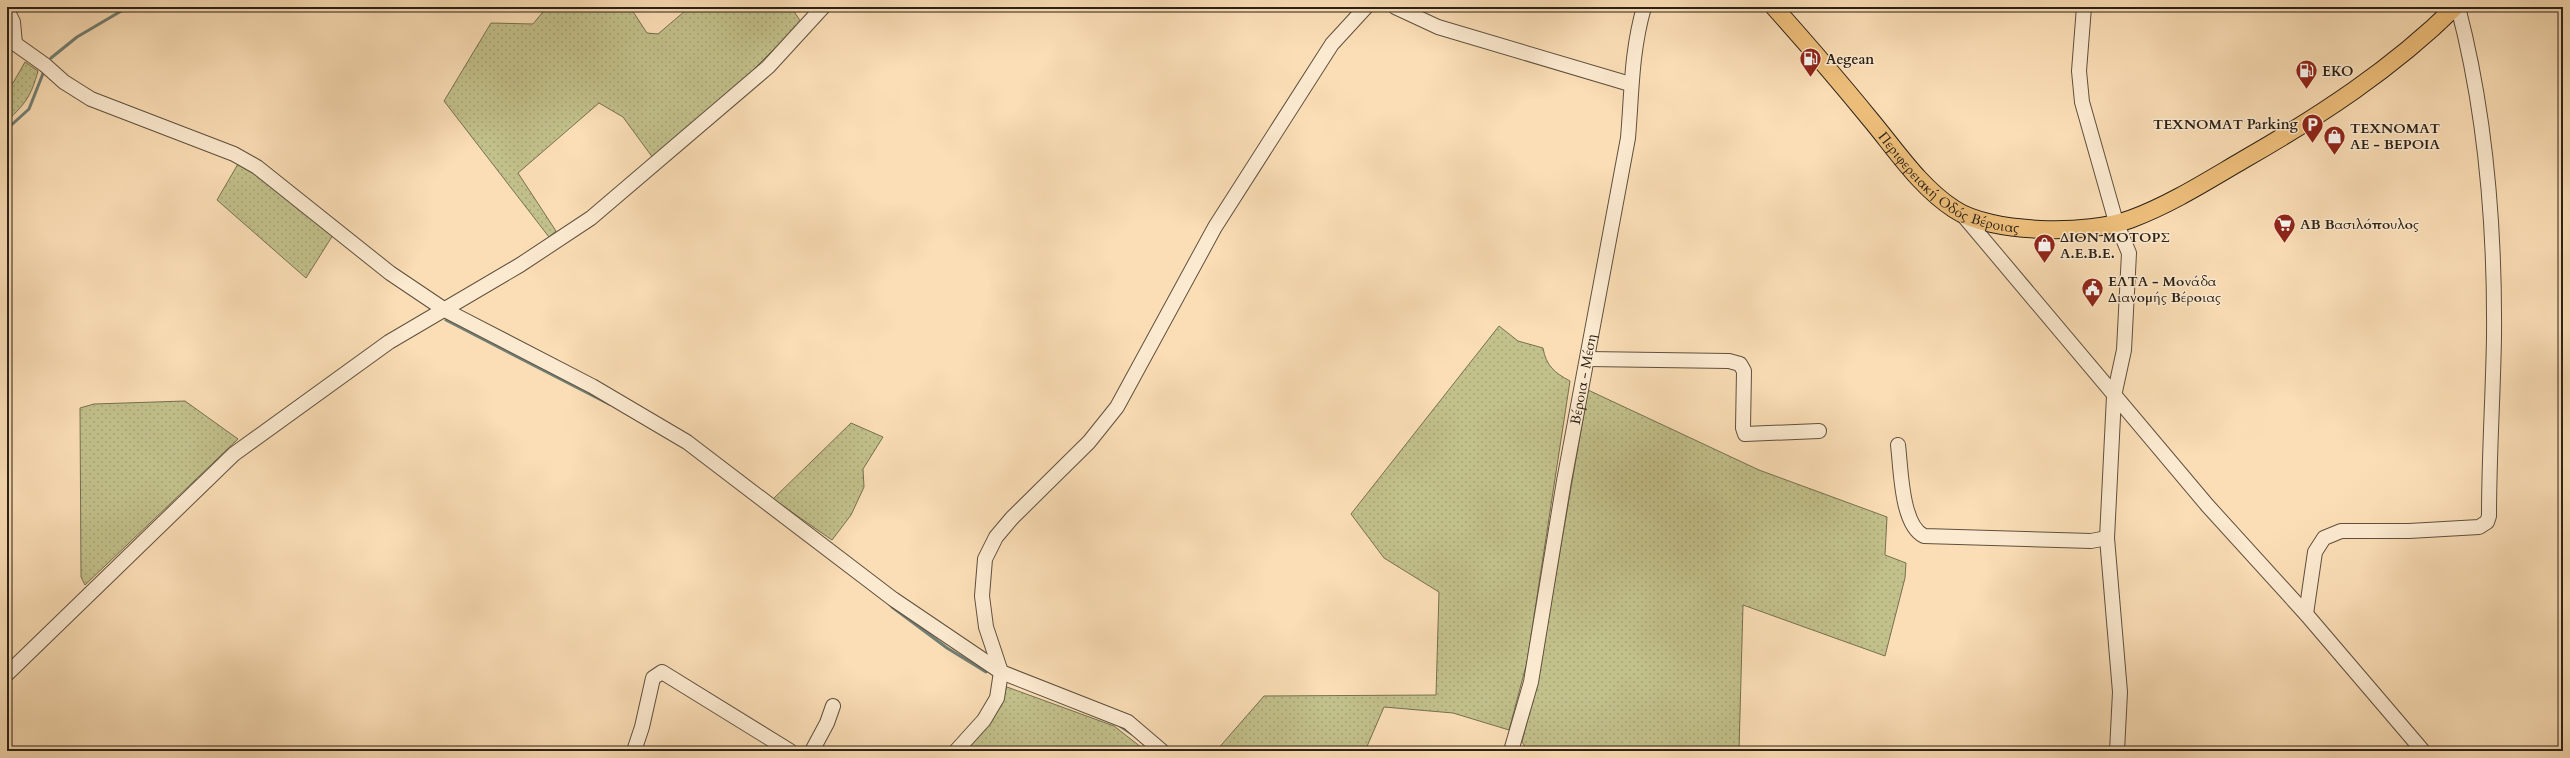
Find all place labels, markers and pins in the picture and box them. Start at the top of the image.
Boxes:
fuel station icon: Aegean [1798,46,1824,79]
place label: Aegean [1826,50,1874,69]
fuel station icon: EKO [2294,58,2320,91]
place label: EKO [2322,62,2353,81]
parking icon: ΤΕΧΝΟΜΑΤ Parking [2300,111,2326,144]
place label: ΤΕΧΝΟΜΑΤ Parking [2153,115,2299,134]
place label: ΤΕΧΝΟΜΑΤ ΑΕ - ΒΕΡΟΙΑ [2350,119,2441,154]
shop icon: ΤΕΧΝΟΜΑΤ ΑΕ - ΒΕΡΟΙΑ [2322,123,2348,156]
supermarket icon: ΑΒ Βασιλόπουλος [2272,211,2298,244]
place label: ΑΒ Βασιλόπουλος [2300,215,2419,234]
place label: ΔΙΟΝ ΜΟΤΟΡΣ Α.Ε.Β.Ε. [2060,228,2170,263]
shop icon: ΔΙΟΝ ΜΟΤΟΡΣ Α.Ε.Β.Ε. [2031,232,2057,265]
place label: ΕΛΤΑ - Μονάδα Διανομής Βέροιας [2108,272,2221,307]
public building icon: ΕΛΤΑ - Μονάδα Διανομής Βέροιας [2079,276,2105,309]

